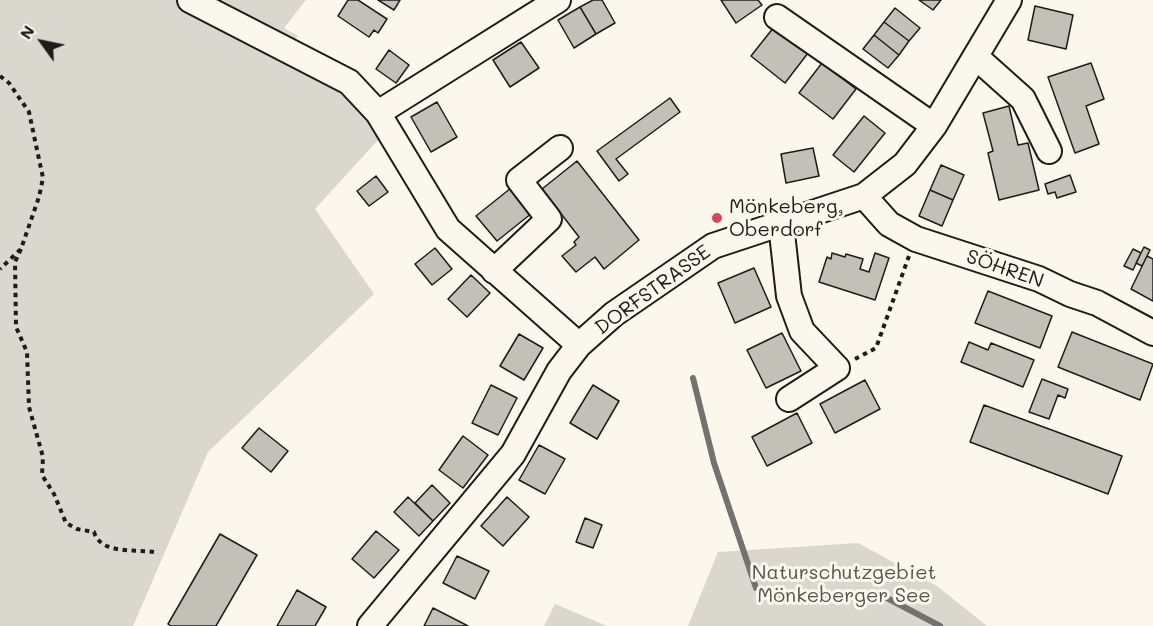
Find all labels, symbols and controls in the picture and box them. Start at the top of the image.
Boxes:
north arrow [12,12,72,72]
text: N [14,21,39,43]
place label: Mönkeberg, Oberdorf [729,195,844,242]
marker: Mönkeberg, Oberdorf [710,211,724,225]
street label: DORFSTRASSE [591,240,715,340]
street label: SÖHREN [963,245,1047,293]
park label: Naturschutzgebiet Mönkeberger See [752,561,936,608]

